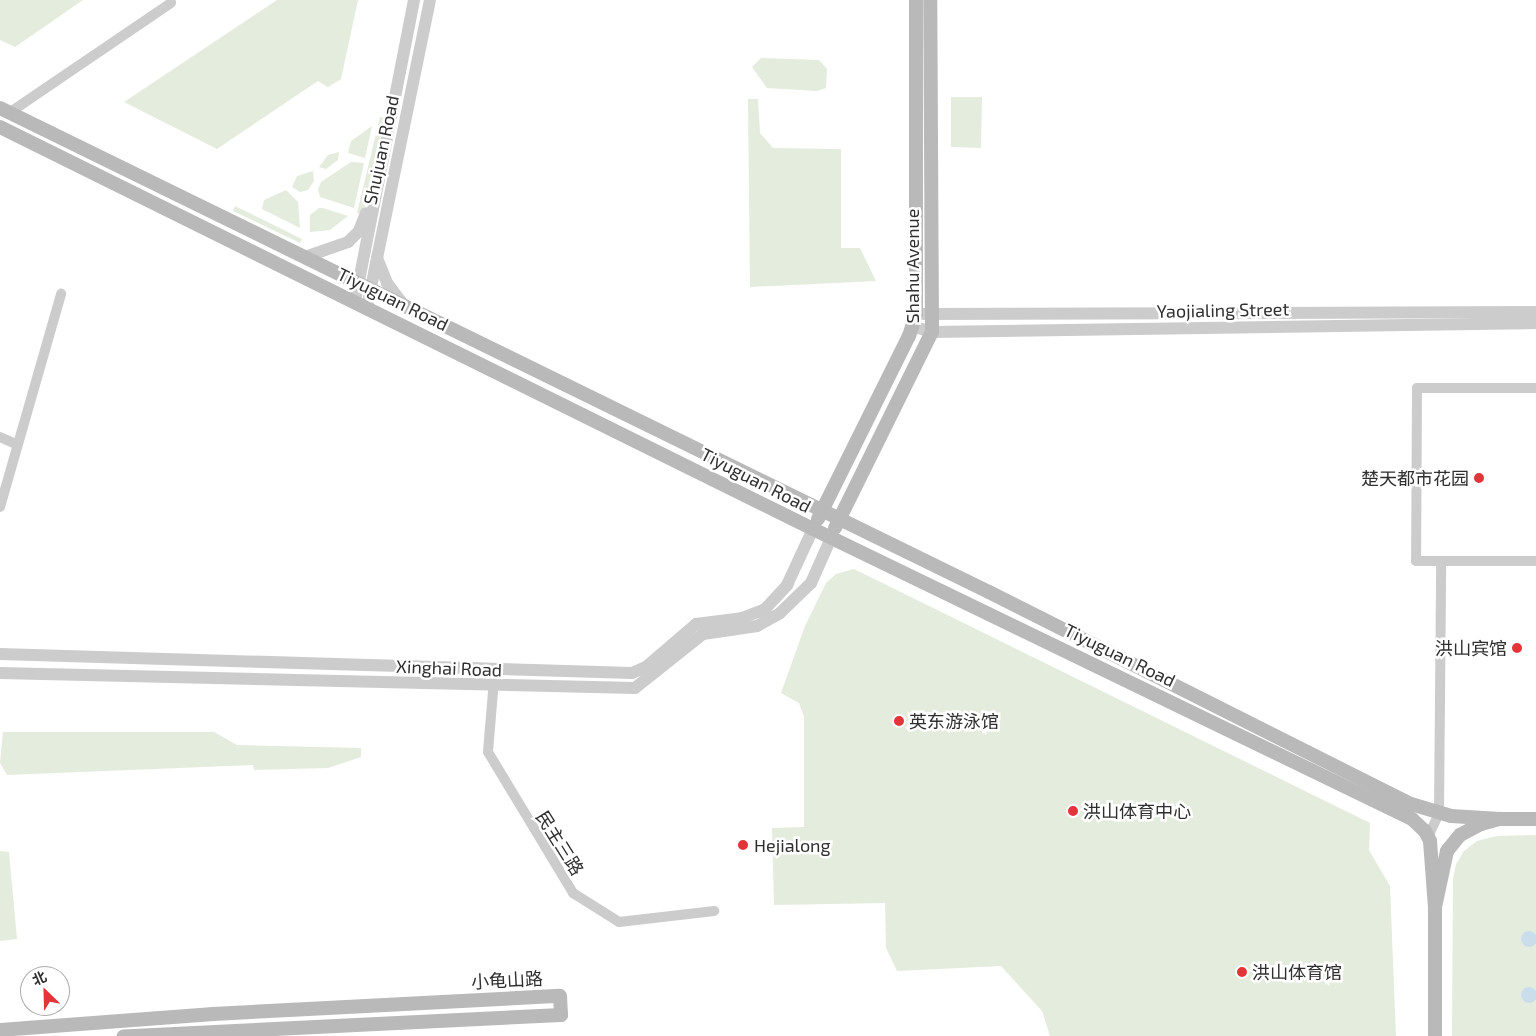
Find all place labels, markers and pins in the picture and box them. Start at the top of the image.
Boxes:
place label: 楚天都市花园 [1361,467,1469,489]
marker: 楚天都市花园 [1473,472,1485,484]
place label: 洪山宾馆 [1435,637,1507,659]
marker: 洪山宾馆 [1511,642,1523,654]
place label: 英东游泳馆 [909,710,999,732]
marker: 英东游泳馆 [893,715,905,727]
place label: 洪山体育中心 [1083,800,1191,822]
marker: 洪山体育中心 [1067,805,1079,817]
place label: Hejialong [754,834,831,856]
marker: Hejialong [736,838,750,852]
place label: 洪山体育馆 [1252,961,1342,983]
marker: 洪山体育馆 [1236,966,1248,978]

